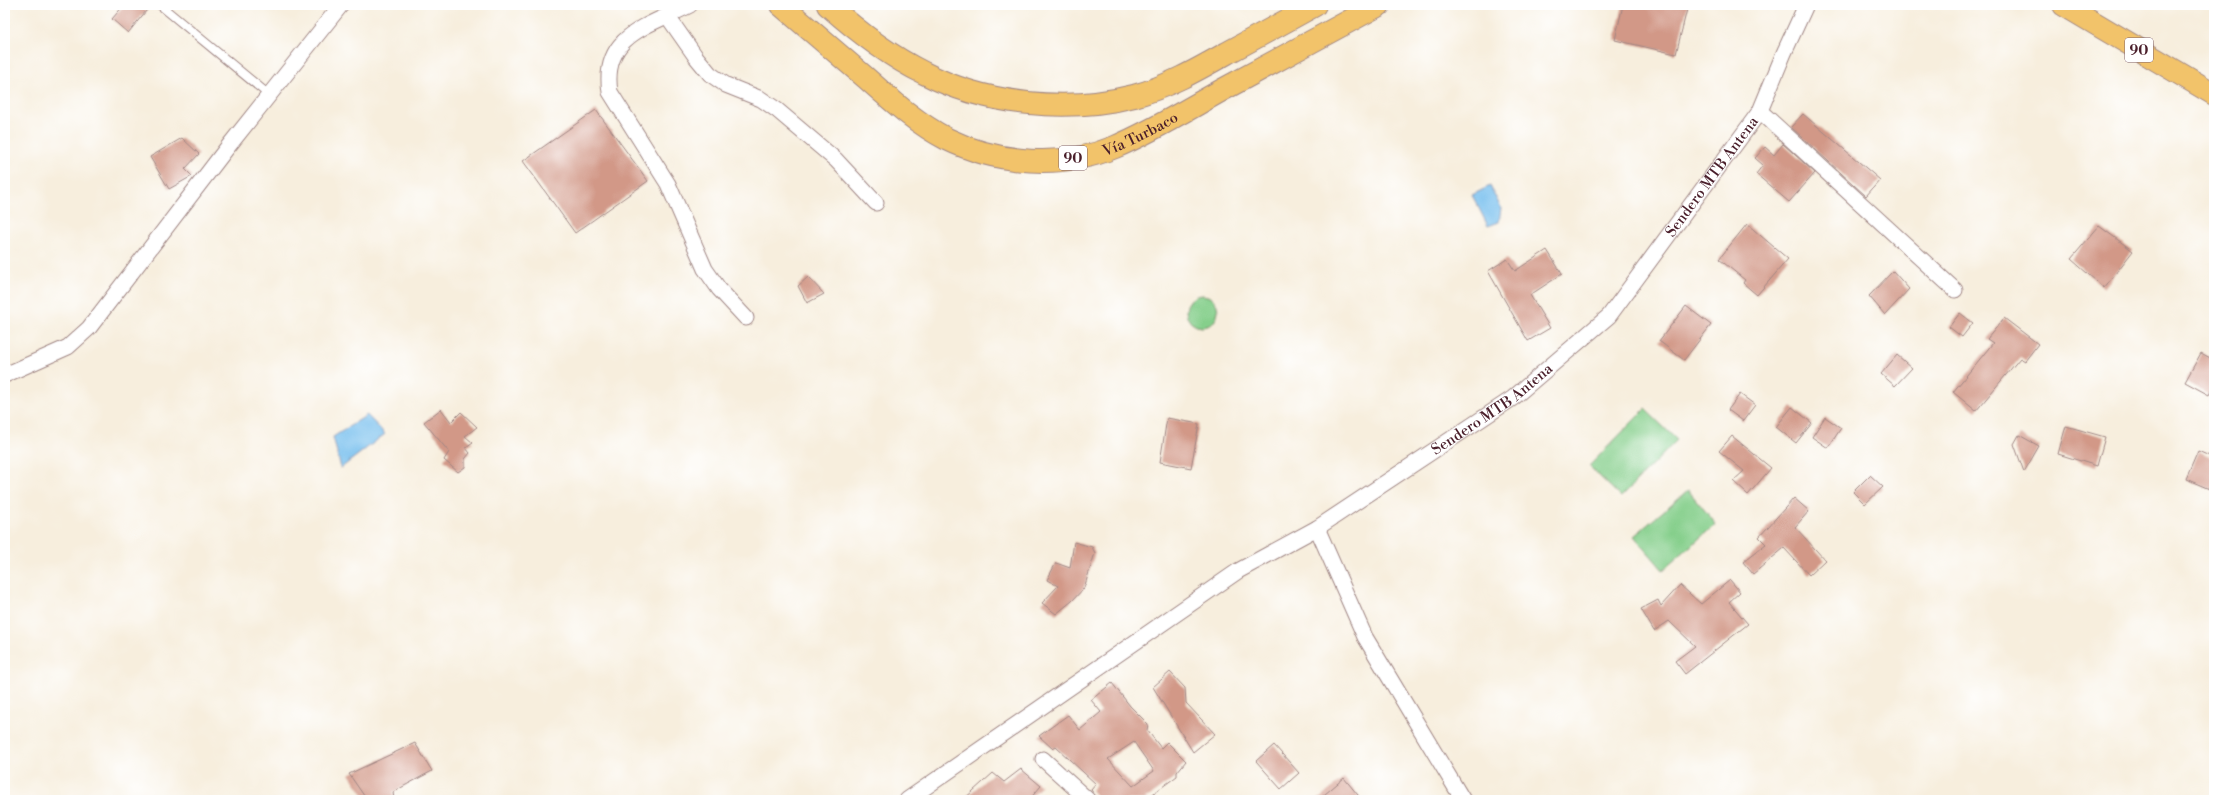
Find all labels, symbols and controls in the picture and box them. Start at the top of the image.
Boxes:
road number: 90 [2125,38,2153,62]
street label: Vía Turbaco [1099,108,1182,161]
street label: Sendero MTB Antena [1661,113,1763,241]
road number: 90 [1059,146,1087,170]
street label: Sendero MTB Antena [1428,359,1557,460]

